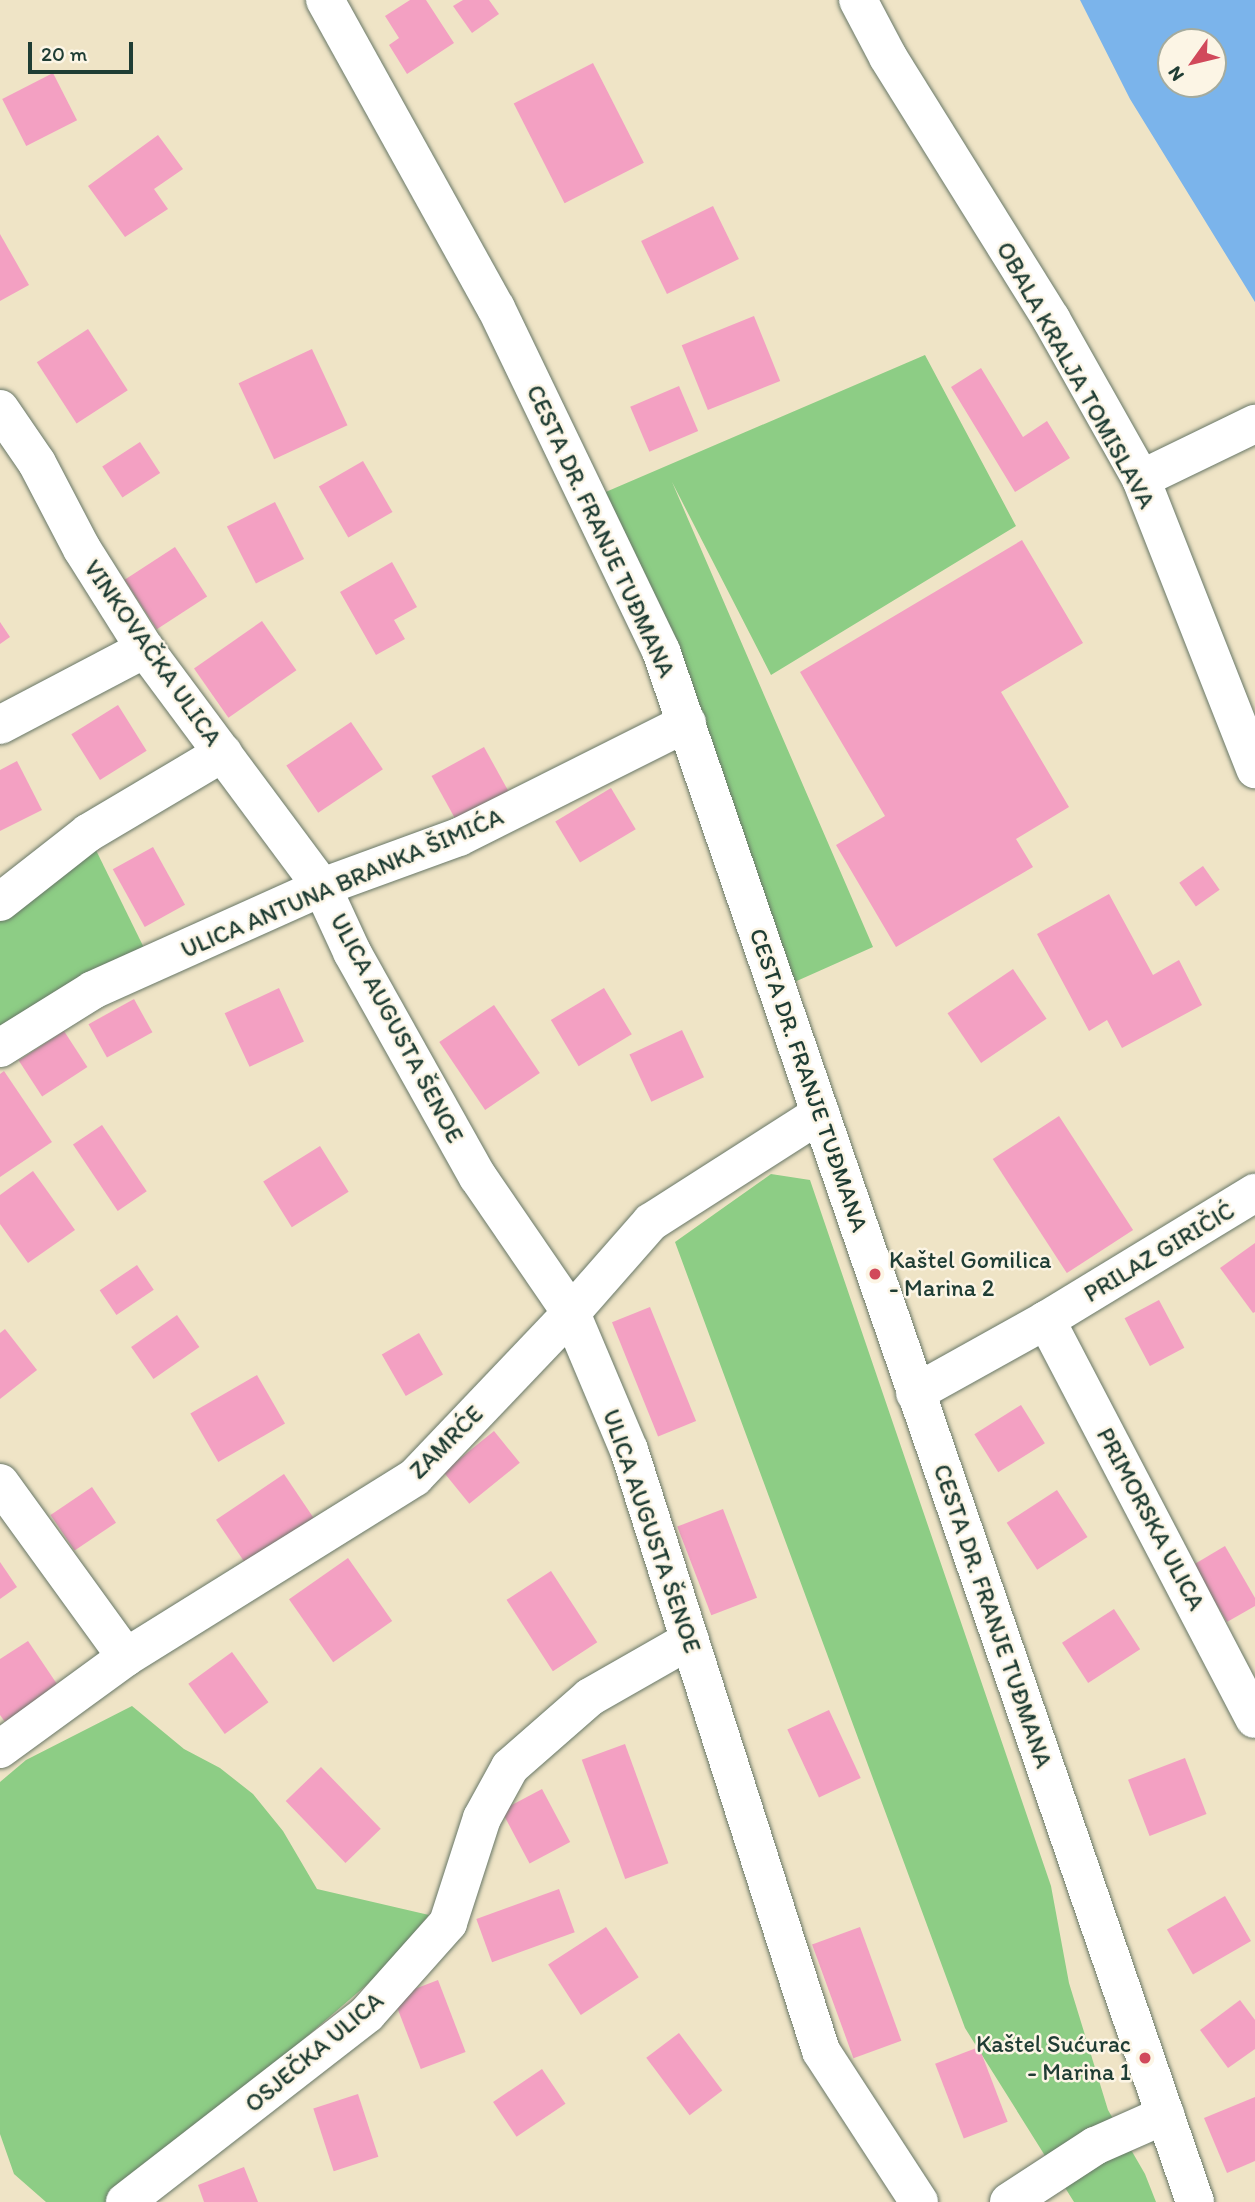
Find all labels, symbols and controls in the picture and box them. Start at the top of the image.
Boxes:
scale bar [32,28,136,72]
north arrow [1157,28,1227,98]
text: 20 m [41,41,87,66]
text: N [1163,62,1189,86]
street label: OBALA KRALJA TOMISLAVA [991,238,1161,512]
street label: CESTA DR. FRANJE TUĐMANA [520,380,682,682]
street label: VINKOVAČKA ULICA [79,556,227,750]
street label: ULICA ANTUNA BRANKA ŠIMIĆA [178,802,506,964]
street label: ULICA AUGUSTA ŠENOE [324,908,470,1148]
street label: CESTA DR. FRANJE TUĐMANA [743,924,875,1236]
street label: PRILAZ GIRIČIĆ [1079,1196,1239,1308]
place label: Kaštel Gomilica - Marina 2 [889,1246,1052,1302]
marker: Kaštel Gomilica - Marina 2 [867,1266,883,1282]
street label: ZAMRĆE [403,1399,489,1485]
street label: ULICA AUGUSTA ŠENOE [597,1406,707,1656]
street label: PRIMORSKA ULICA [1091,1423,1211,1615]
street label: CESTA DR. FRANJE TUĐMANA [927,1460,1059,1772]
street label: OSJEČKA ULICA [239,1986,389,2118]
place label: Kaštel Sućurac - Marina 1 [976,2030,1131,2086]
marker: Kaštel Sućurac - Marina 1 [1137,2050,1153,2066]

